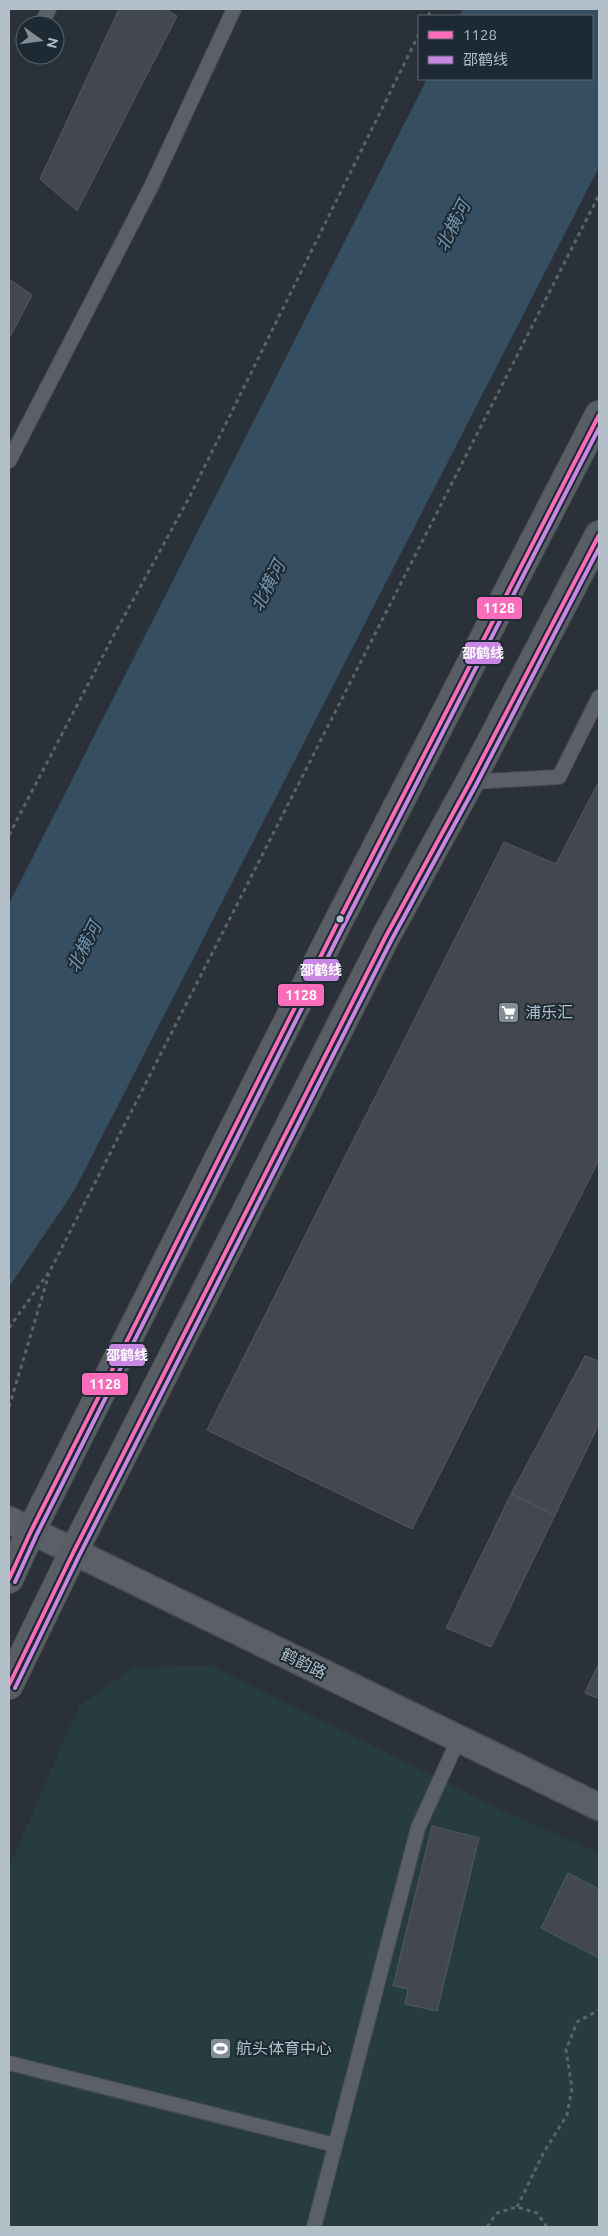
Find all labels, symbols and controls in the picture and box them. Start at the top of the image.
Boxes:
north arrow [15,15,65,65]
legend [418,15,593,80]
text: 1128 [463,26,497,43]
text: N [44,36,62,50]
text: 邵鹤线 [463,51,508,68]
water label: 北横河 [431,194,475,254]
water label: 北横河 [246,554,290,614]
line badge: 1128 [476,596,523,620]
text: 1128 [483,600,515,616]
line badge: 邵鹤线 [464,641,502,665]
text: 邵鹤线 [462,645,504,661]
unlabelled marker [335,914,345,924]
water label: 北横河 [62,915,106,975]
line badge: 邵鹤线 [302,958,340,982]
text: 邵鹤线 [300,962,342,978]
line badge: 1128 [277,983,325,1007]
text: 1128 [285,987,317,1003]
supermarket icon: 浦乐汇 [497,1000,521,1024]
place label: 浦乐汇 [525,1003,573,1021]
line badge: 邵鹤线 [108,1343,146,1367]
text: 邵鹤线 [106,1347,148,1363]
line badge: 1128 [81,1372,129,1396]
text: 1128 [89,1376,121,1392]
street label: 鹤韵路 [278,1644,330,1682]
sports icon: 航头体育中心 [208,2036,232,2060]
place label: 航头体育中心 [236,2039,332,2057]

